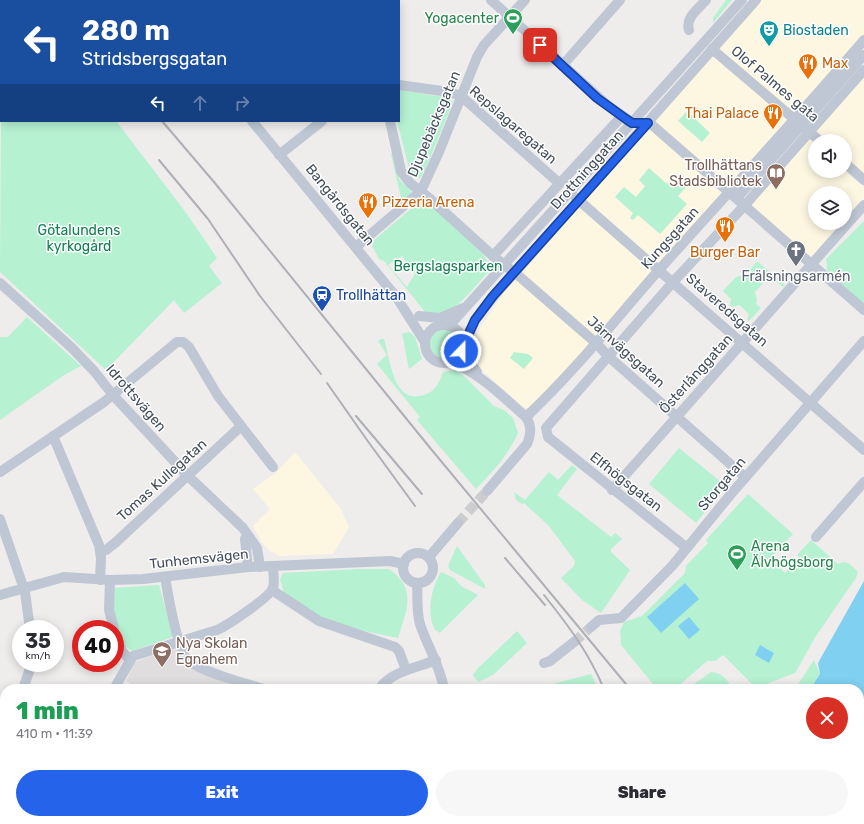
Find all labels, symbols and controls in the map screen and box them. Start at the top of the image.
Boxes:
sports icon: Yogacenter [502,7,524,35]
place label: Yogacenter [424,10,500,27]
text: 280 m [82,14,170,47]
icon: left [16,16,68,68]
theatre icon: Biostaden [758,19,780,47]
place label: Biostaden [783,22,849,39]
pin [523,28,557,62]
icon: arrive [529,34,551,56]
street label: Olof Palmes gata [728,42,822,126]
text: Stridsbergsgatan [82,48,227,70]
restaurant icon: Max [797,52,819,80]
place label: Max [822,55,849,72]
street label: Djupebäcksgatan [404,68,464,180]
street label: Repslagaregatan [466,82,560,168]
icon: left [147,92,169,114]
icon: ahead [189,92,211,114]
icon: right [231,92,253,114]
restaurant icon: Thai Palace [762,102,784,130]
place label: Thai Palace [685,105,759,122]
street label: Drottninggatan [547,127,627,213]
map controls [808,134,852,230]
button: sound [808,134,852,178]
place label: Trollhättans Stadsbibliotek [669,157,763,190]
street label: Bangårdsgatan [302,161,378,249]
library icon: Trollhättans Stadsbibliotek [765,162,787,190]
button: layers [808,186,852,230]
restaurant icon: Pizzeria Arena [357,191,379,219]
place label: Pizzeria Arena [382,194,475,211]
street label: Kungsgatan [638,203,702,273]
restaurant icon: Burger Bar [714,215,736,243]
park label: Götalundens kyrkogård [38,222,120,255]
church icon: Frälsningsarmén [785,239,807,267]
place label: Burger Bar [690,244,761,261]
park label: Bergslagsparken [393,258,503,275]
place label: Frälsningsarmén [741,268,851,285]
street label: Staveredsgatan [682,270,772,350]
station icon: Trollhättan [311,284,333,312]
place label: Trollhättan [336,287,406,304]
street label: Järnvägsgatan [584,313,668,391]
position arrow [440,330,482,372]
street label: Österlånggatan [656,331,736,417]
street label: Idrottsvägen [102,361,170,435]
street label: Tomas Kullegatan [114,435,210,525]
street label: Elfhögsgatan [586,449,666,515]
street label: Storgatan [695,454,749,514]
place label: Arena Älvhögsborg [751,538,834,571]
sports icon: Arena Älvhögsborg [726,543,748,571]
street label: Tunhemsvägen [149,545,249,573]
speed limit sign: 40 [72,620,124,672]
text: 35 [25,629,51,653]
place label: Nya Skolan Egnahem [176,635,248,668]
school or university icon: Nya Skolan Egnahem [151,640,173,668]
text: km/h [26,650,50,662]
text: 1 min [16,697,79,725]
button: close [806,697,848,739]
text: 410 m · 11:39 [16,726,93,741]
button: Exit [16,770,428,816]
button: Share [436,770,848,816]

